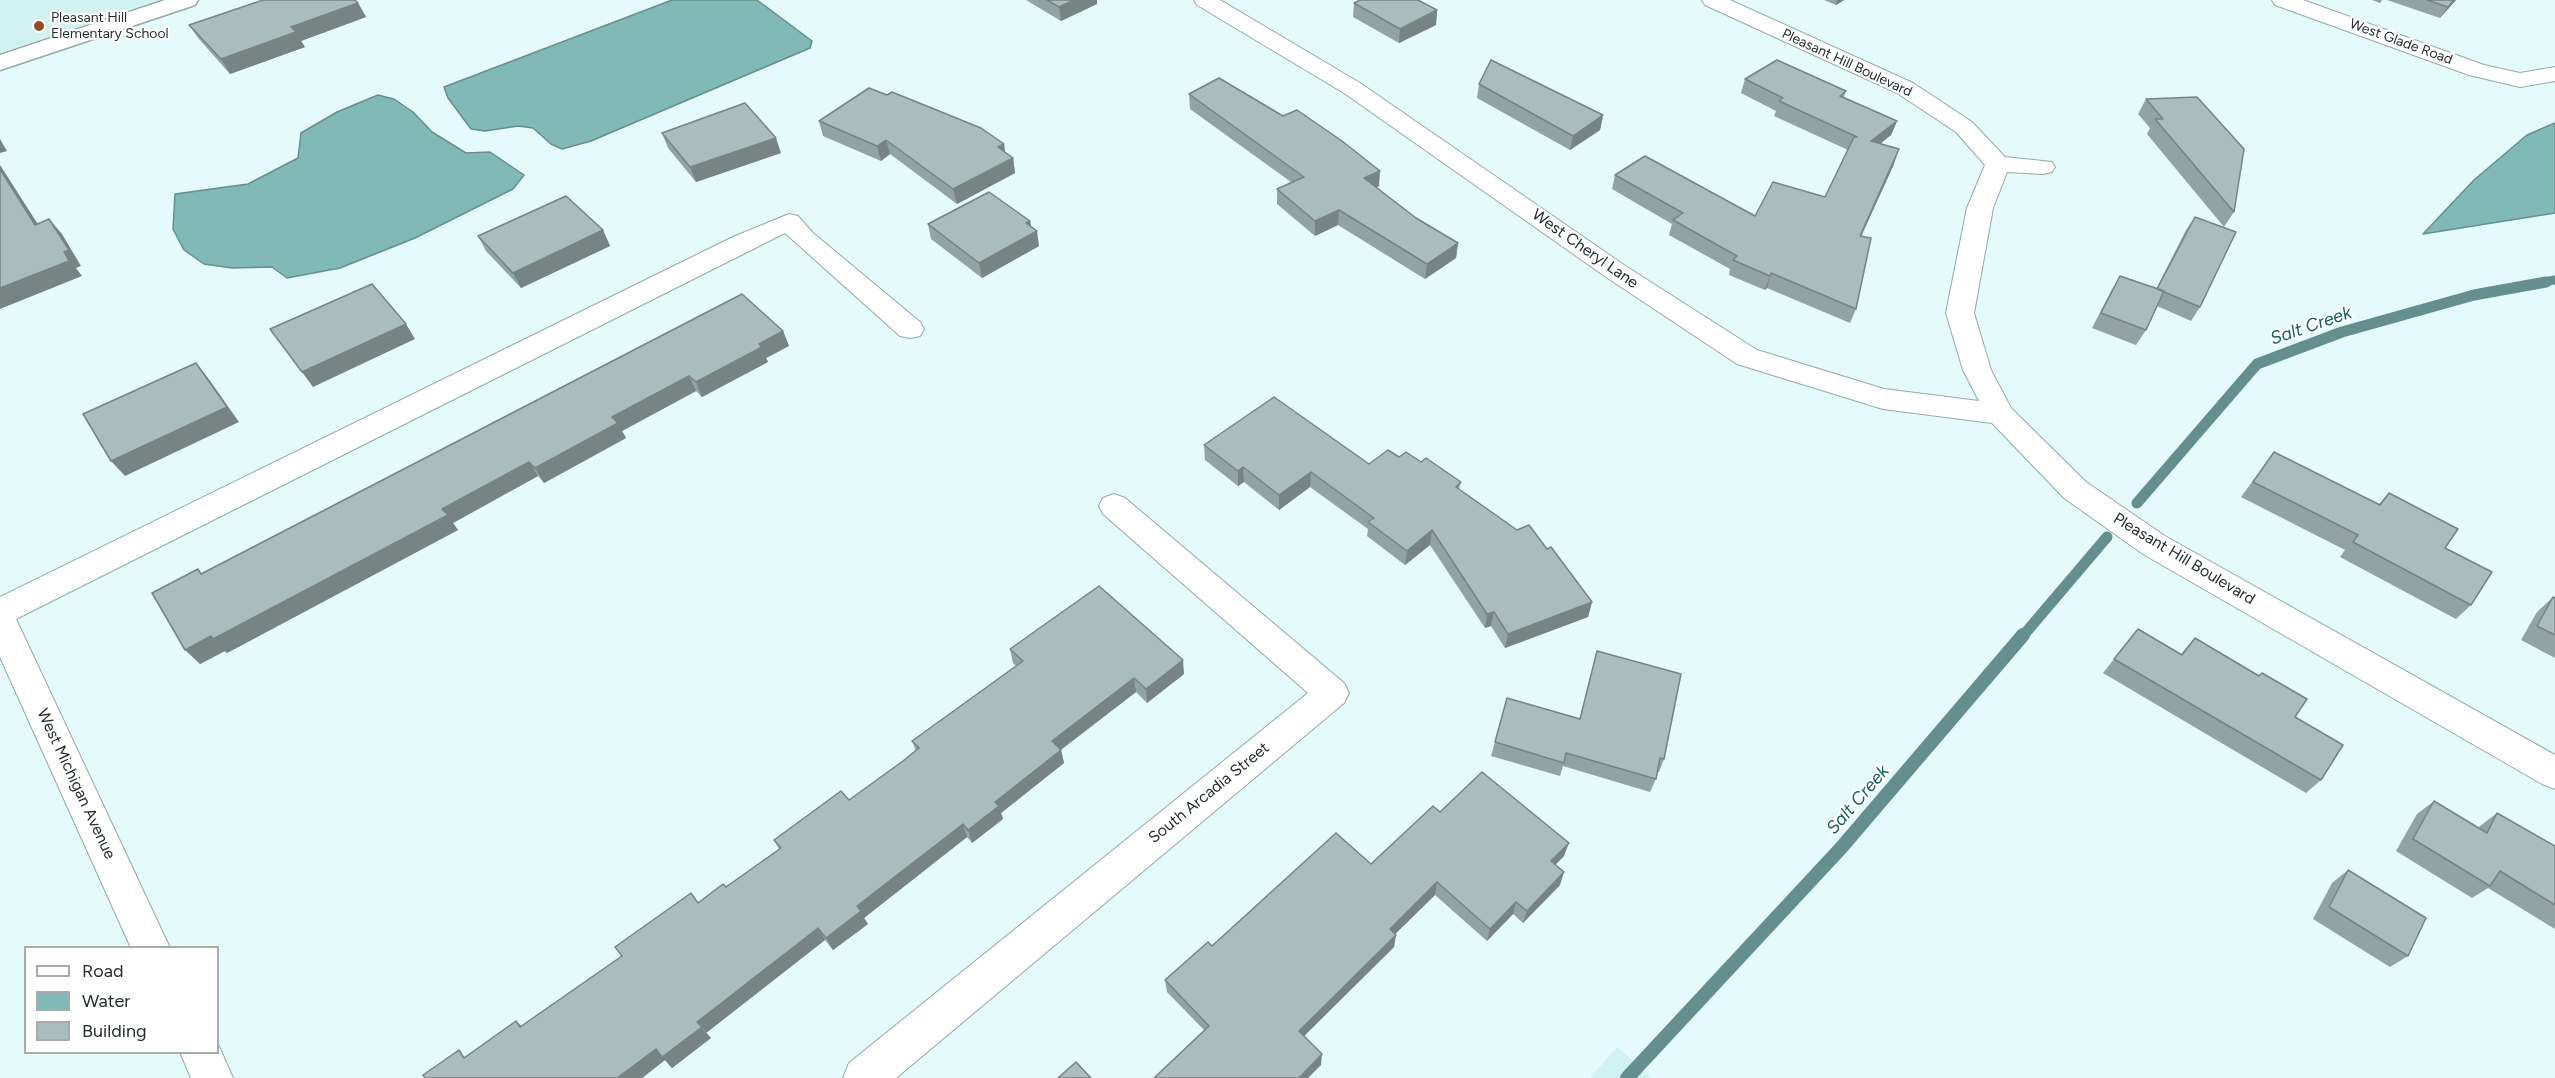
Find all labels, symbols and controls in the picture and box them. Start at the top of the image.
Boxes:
place label: Pleasant Hill Elementary School [51,10,169,42]
street label: West Glade Road [2347,16,2455,68]
marker: Pleasant Hill Elementary School [32,19,46,33]
street label: Pleasant Hill Boulevard [1779,25,1915,101]
street label: West Cheryl Lane [1528,205,1642,293]
water label: Salt Creek [2268,302,2354,350]
street label: Pleasant Hill Boulevard [2110,509,2258,609]
street label: West Michigan Avenue [33,706,119,862]
street label: South Arcadia Street [1145,738,1273,848]
water label: Salt Creek [1822,761,1894,839]
legend [24,946,219,1054]
text: Road [82,960,123,982]
text: Water [82,990,130,1012]
text: Building [82,1020,147,1042]

